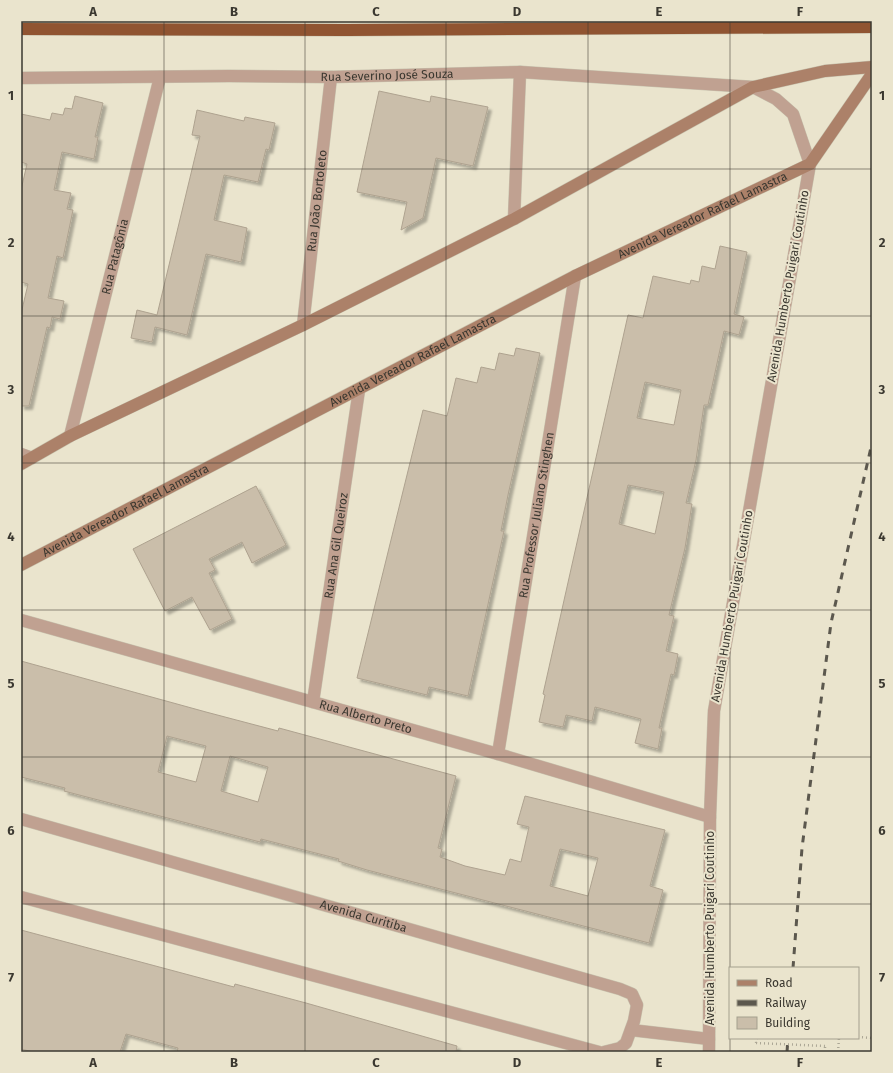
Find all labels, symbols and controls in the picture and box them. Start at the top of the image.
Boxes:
text: A [88,4,97,19]
text: B [230,4,238,19]
text: C [372,4,380,19]
text: D [513,4,522,19]
text: E [656,4,663,19]
text: F [797,4,804,19]
street label: Rua Severino José Souza [320,67,454,84]
text: 1 [8,88,14,103]
text: 1 [879,88,885,103]
street label: Rua João Bortoleto [304,149,330,253]
street label: Avenida Vereador Rafael Lamastra [616,169,789,262]
street label: Avenida Humberto Puigari Coutinho [764,189,812,383]
street label: Rua Patagônia [99,217,131,296]
text: 2 [8,235,15,250]
text: 2 [879,235,886,250]
street label: Avenida Vereador Rafael Lamastra [327,311,499,410]
text: 3 [7,382,15,397]
text: 3 [878,382,886,397]
street label: Rua Professor Juliano Stinghen [516,431,557,599]
street label: Avenida Vereador Rafael Lamastra [40,461,211,560]
street label: Rua Ana Gil Queiroz [321,492,351,600]
street label: Avenida Humberto Puigari Coutinho [708,509,756,703]
text: 4 [7,529,15,544]
text: 4 [878,529,886,544]
text: 5 [8,676,15,691]
text: 5 [879,676,886,691]
street label: Rua Alberto Preto [318,697,414,737]
text: 6 [7,823,15,838]
text: 6 [878,823,886,838]
street label: Avenida Humberto Puigari Coutinho [703,831,717,1025]
street label: Avenida Curitiba [319,897,408,935]
legend [729,967,859,1039]
text: 7 [8,970,14,985]
text: 7 [879,970,885,985]
text: Road [765,976,793,990]
text: Railway [765,996,806,1010]
text: Building [765,1016,811,1030]
text: A [88,1055,97,1070]
text: B [230,1055,238,1070]
text: C [372,1055,380,1070]
text: D [513,1055,522,1070]
text: E [656,1055,663,1070]
text: F [797,1055,804,1070]

